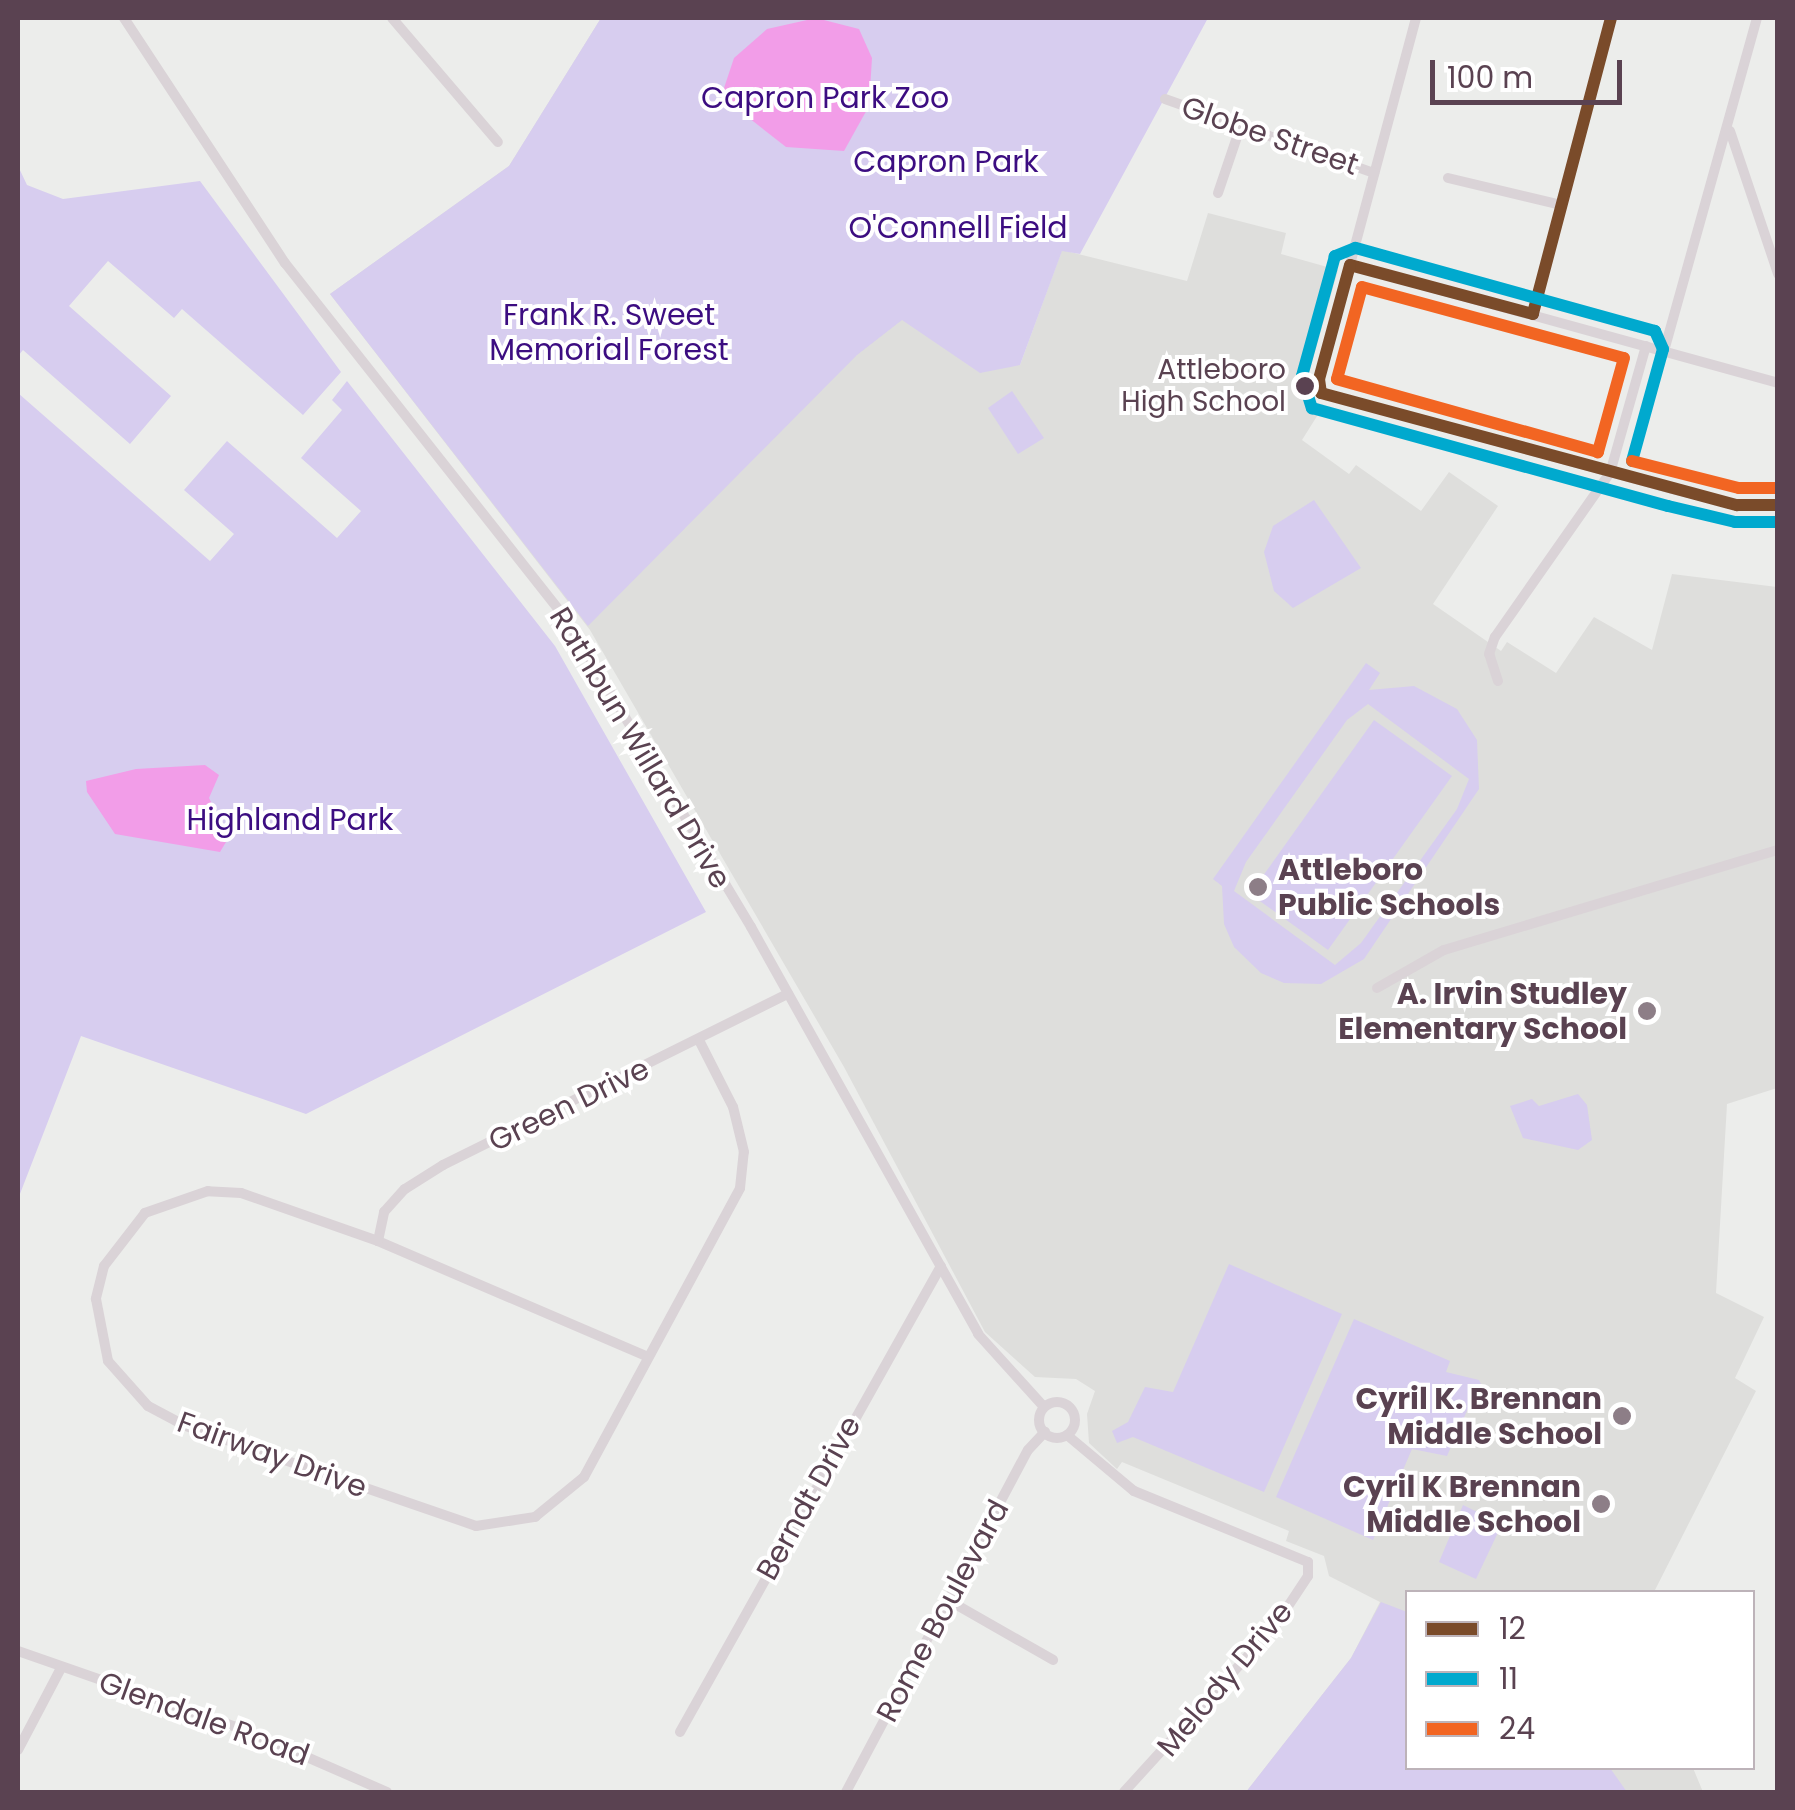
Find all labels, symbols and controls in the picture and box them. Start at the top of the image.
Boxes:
scale bar [1435,40,1628,102]
text: 100 m [1447,56,1533,99]
park label: Capron Park Zoo [701,80,949,116]
street label: Globe Street [1177,89,1363,183]
park label: Capron Park [853,144,1039,180]
park label: O'Connell Field [848,210,1068,246]
park label: Frank R. Sweet Memorial Forest [489,297,729,368]
place label: Attleboro High School [1121,353,1286,419]
marker: Attleboro High School [1295,376,1315,396]
street label: Rathbun Willard Drive [542,601,738,895]
park label: Highland Park [186,802,394,838]
place label: Attleboro Public Schools [1278,852,1500,922]
marker: Attleboro Public Schools [1247,876,1269,898]
place label: A. Irvin Studley Elementary School [1338,976,1627,1046]
marker: A. Irvin Studley Elementary School [1636,1000,1658,1022]
street label: Green Drive [483,1051,655,1159]
place label: Cyril K. Brennan Middle School [1355,1381,1602,1452]
street label: Fairway Drive [172,1404,372,1506]
marker: Cyril K. Brennan Middle School [1611,1405,1633,1427]
street label: Berndt Drive [749,1410,869,1586]
place label: Cyril K Brennan Middle School [1343,1469,1581,1540]
marker: Cyril K Brennan Middle School [1590,1493,1612,1515]
street label: Rome Boulevard [869,1494,1017,1728]
legend [1405,1590,1755,1770]
street label: Melody Drive [1150,1594,1300,1764]
text: 12 [1499,1607,1526,1650]
text: 11 [1499,1657,1518,1700]
street label: Glendale Road [94,1664,314,1774]
text: 24 [1499,1707,1535,1750]

